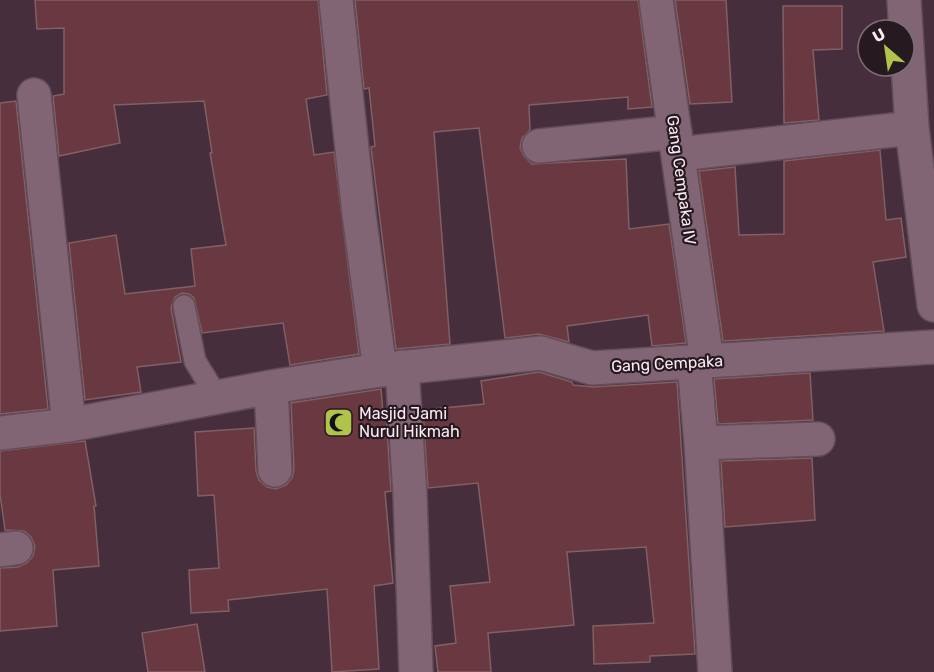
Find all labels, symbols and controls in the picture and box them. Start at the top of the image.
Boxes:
north arrow [856,18,916,78]
text: U [869,24,889,46]
street label: Gang Cempaka IV [663,114,700,246]
street label: Gang Cempaka [611,351,723,376]
place label: Masjid Jami Nurul Hikmah [359,404,460,441]
mosque icon: Masjid Jami Nurul Hikmah [322,406,354,438]

